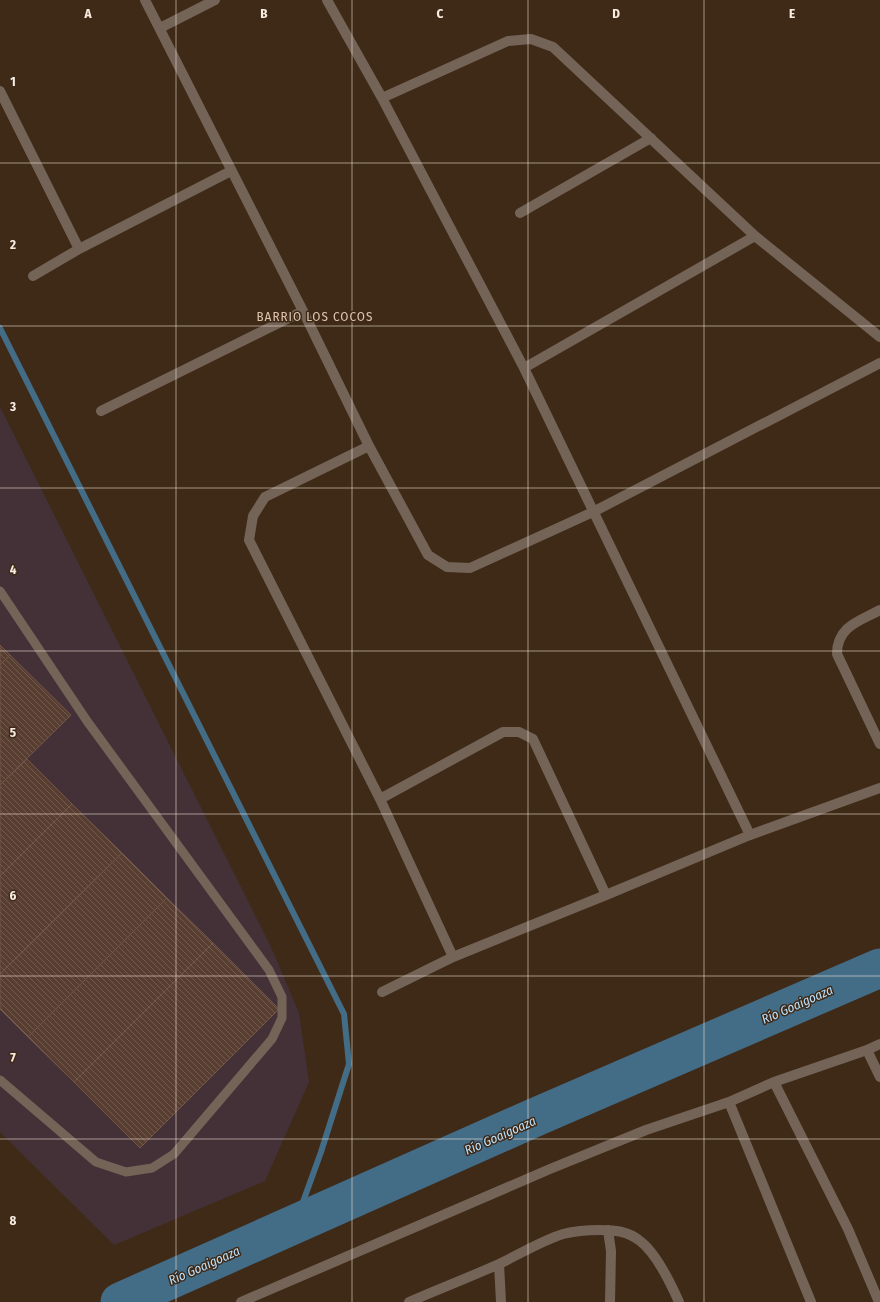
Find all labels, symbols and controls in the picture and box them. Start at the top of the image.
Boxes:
text: A [83,6,92,21]
text: B [260,6,268,21]
text: C [437,6,444,21]
text: D [612,6,620,21]
text: E [789,6,795,21]
text: 1 [10,74,16,89]
text: 2 [9,237,16,252]
district label: BARRIO LOS COCOS [257,309,373,324]
text: 3 [9,399,16,414]
text: 4 [10,562,17,577]
text: 5 [10,725,16,740]
text: 6 [10,888,17,903]
water label: Río Goaigoaza [759,982,835,1027]
text: 7 [10,1050,16,1065]
water label: Río Goaigoaza [462,1113,538,1158]
text: 8 [10,1213,17,1228]
water label: Río Goaigoaza [166,1243,242,1288]

